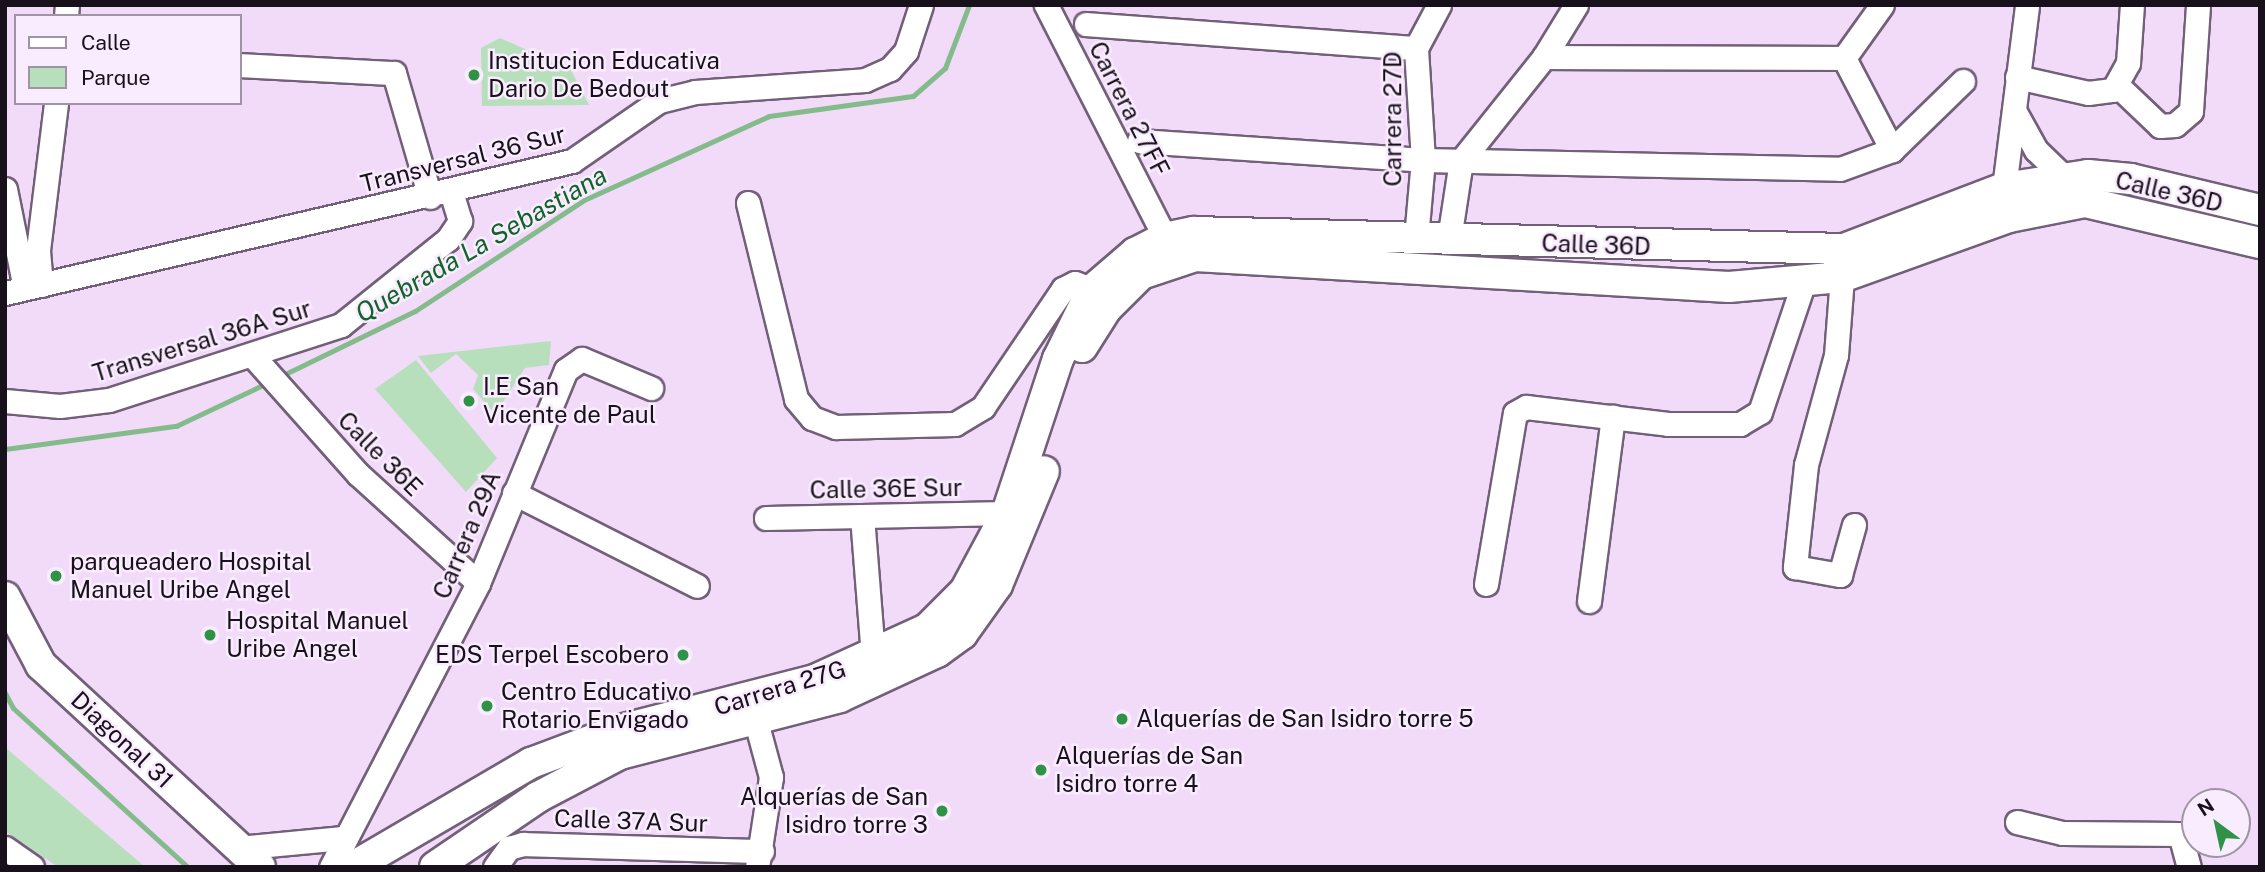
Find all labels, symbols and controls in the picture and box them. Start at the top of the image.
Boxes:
legend [14,14,242,105]
text: Calle [81,30,131,55]
street label: Carrera 27FF [1083,37,1175,181]
place label: Institucion Educativa Dario De Bedout [488,47,720,103]
street label: Carrera 27D [1379,51,1407,187]
text: Parque [81,65,150,90]
marker: Institucion Educativa Dario De Bedout [466,67,482,83]
street label: Transversal 36 Sur [358,120,568,198]
water label: Quebrada La Sebastiana [350,159,612,329]
street label: Calle 36D [2113,166,2225,218]
street label: Calle 36D [1541,229,1651,261]
street label: Transversal 36A Sur [89,294,315,388]
place label: I.E San Vicente de Paul [483,373,657,429]
marker: I.E San Vicente de Paul [461,393,477,409]
street label: Calle 36E [332,406,428,502]
street label: Carrera 29A [427,467,507,603]
street label: Calle 36E Sur [809,473,963,505]
place label: parqueadero Hospital Manuel Uribe Angel [70,548,312,604]
marker: parqueadero Hospital Manuel Uribe Angel [48,568,64,584]
place label: Hospital Manuel Uribe Angel [226,607,409,663]
marker: Hospital Manuel Uribe Angel [200,625,220,645]
place label: EDS Terpel Escobero [435,641,669,669]
marker: EDS Terpel Escobero [675,647,691,663]
street label: Carrera 27G [711,654,849,722]
place label: Centro Educativo Rotario Envigado [501,678,692,734]
street label: Diagonal 31 [65,685,179,795]
marker: Centro Educativo Rotario Envigado [479,698,495,714]
place label: Alquerías de San Isidro torre 5 [1136,705,1474,733]
marker: Alquerías de San Isidro torre 5 [1114,711,1130,727]
place label: Alquerías de San Isidro torre 4 [1055,742,1244,798]
marker: Alquerías de San Isidro torre 4 [1033,762,1049,778]
place label: Alquerías de San Isidro torre 3 [739,783,928,839]
north arrow [2181,788,2251,858]
text: N [2193,794,2218,820]
marker: Alquerías de San Isidro torre 3 [934,803,950,819]
street label: Calle 37A Sur [553,804,709,838]

